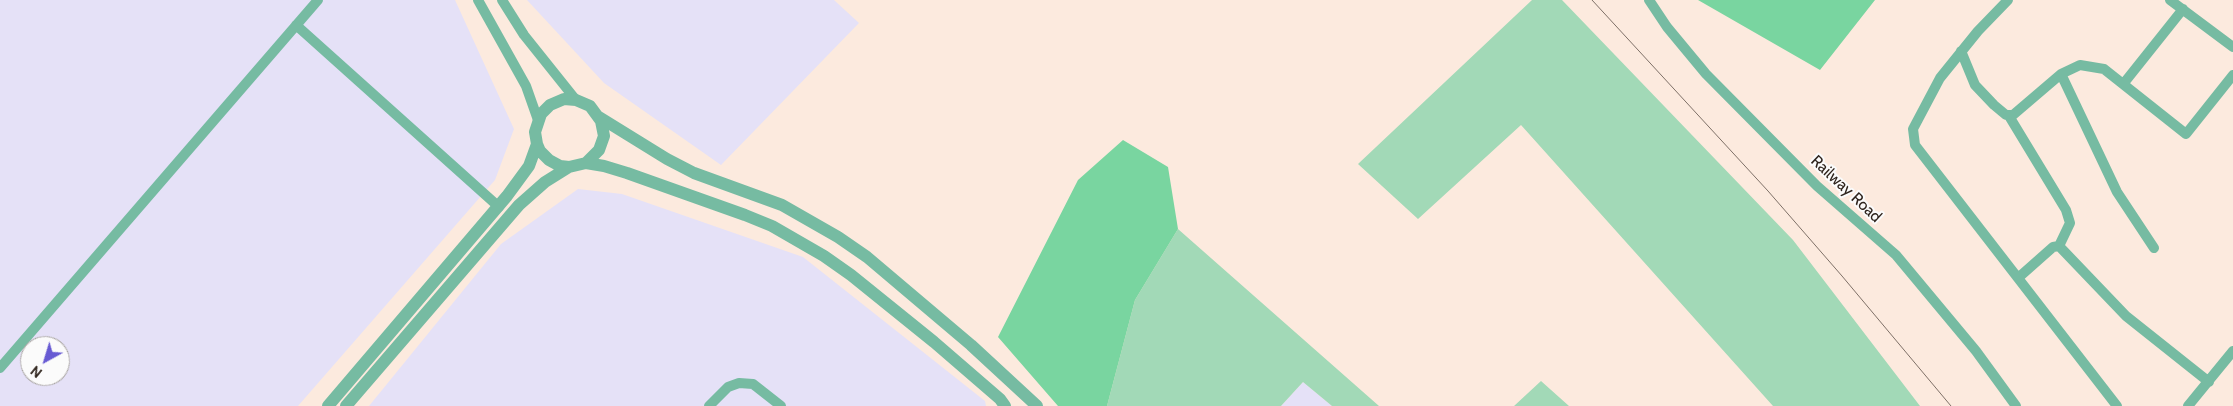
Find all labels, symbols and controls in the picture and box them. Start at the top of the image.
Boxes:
street label: Railway Road [1807,151,1885,227]
north arrow [20,336,70,386]
text: N [27,362,46,382]

